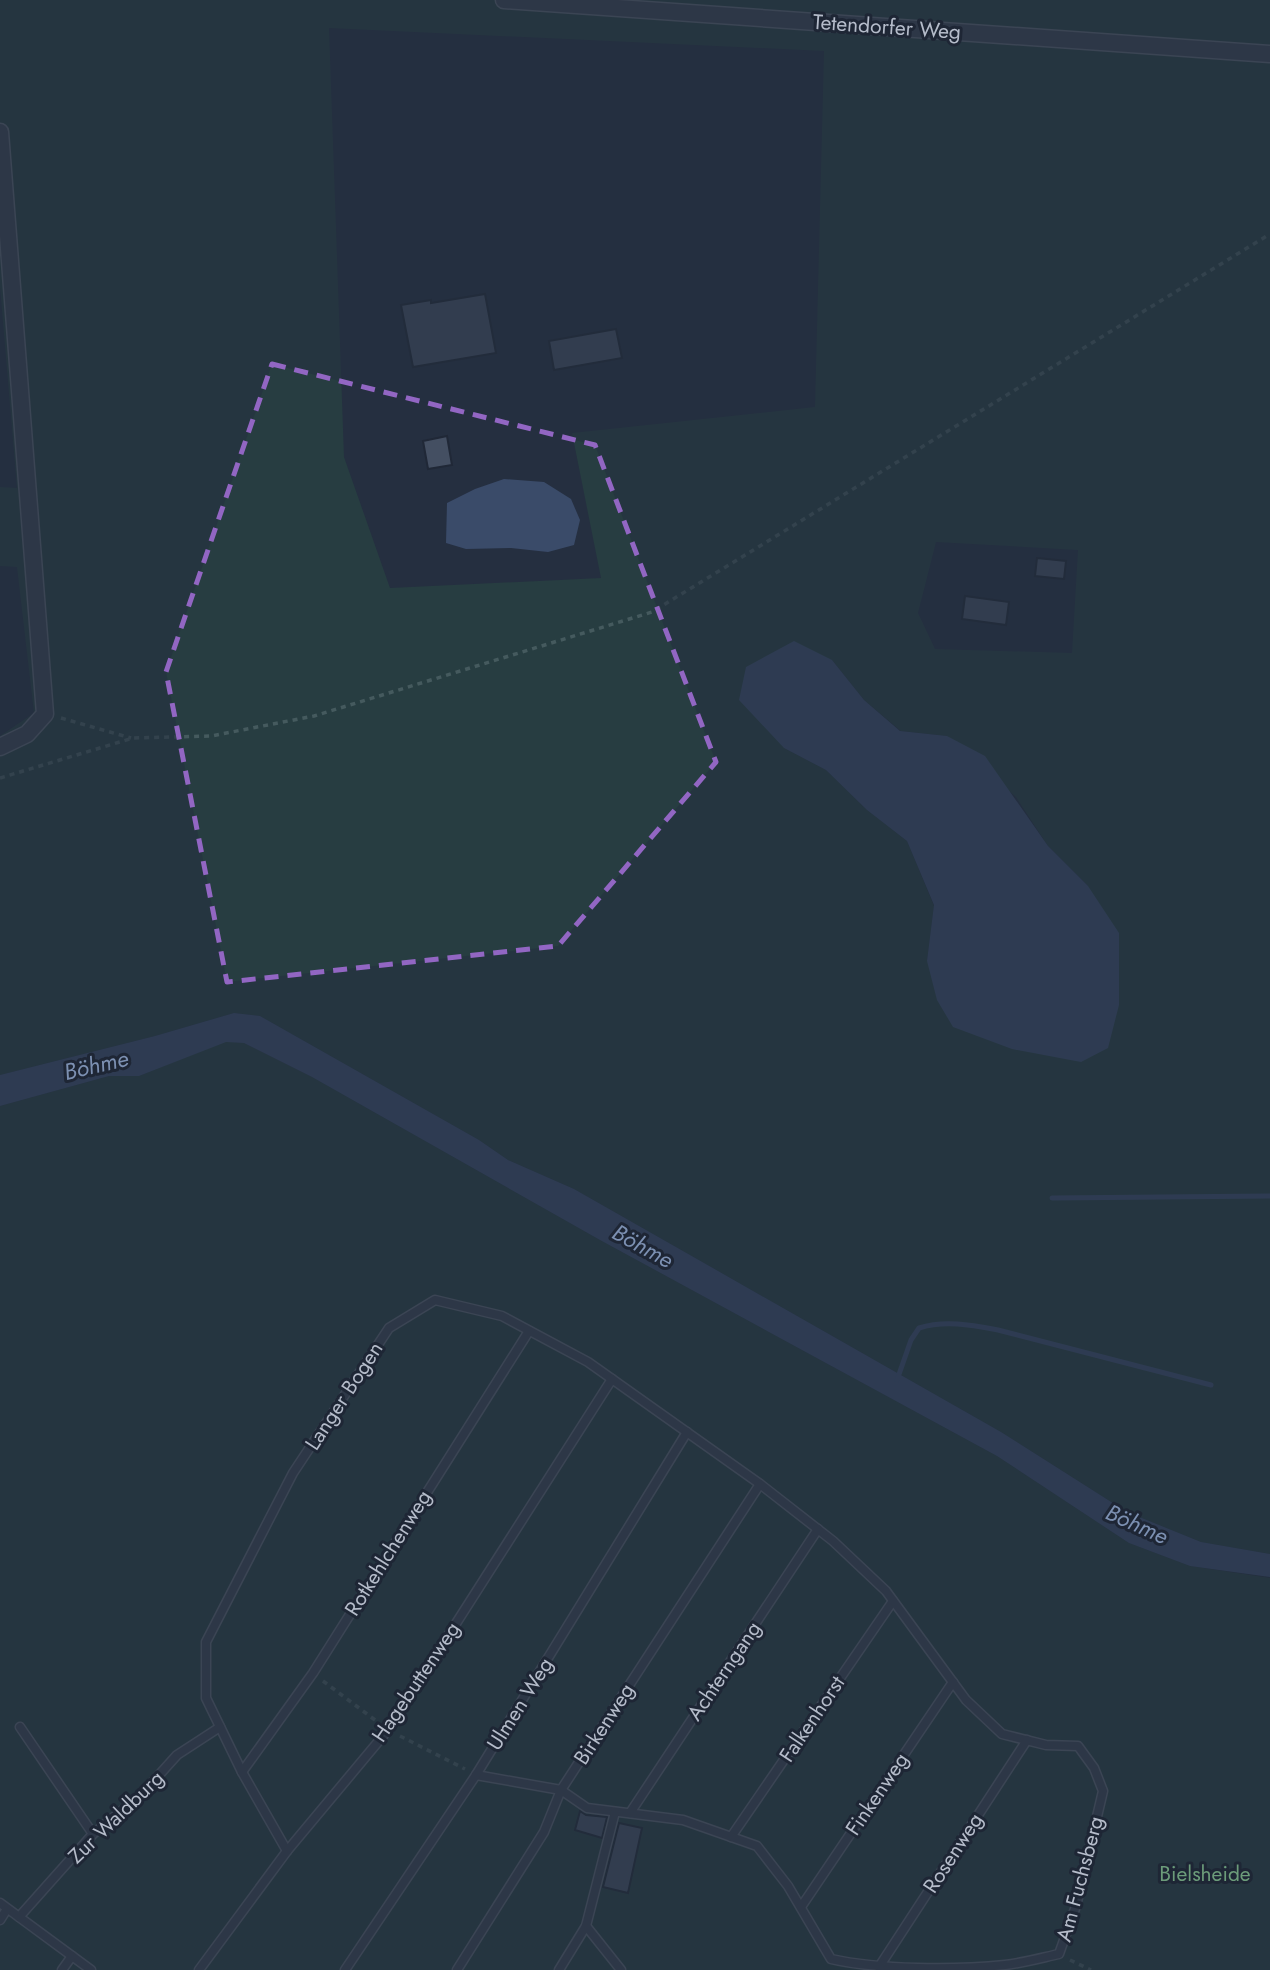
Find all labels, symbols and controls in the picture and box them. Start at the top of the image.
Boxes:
street label: Tetendorfer Weg [812,7,962,47]
water label: Böhme [60,1041,132,1089]
water label: Böhme [606,1215,680,1277]
street label: Langer Bogen [298,1336,390,1456]
street label: Rotkehlchenweg [337,1484,439,1622]
water label: Böhme [1100,1495,1174,1553]
street label: Achterngang [680,1615,768,1727]
street label: Hagebuttenweg [365,1616,467,1748]
street label: Ulmen Weg [480,1652,560,1756]
street label: Falkenhorst [772,1670,852,1768]
street label: Birkenweg [566,1677,642,1771]
street label: Finkenweg [838,1746,916,1842]
street label: Zur Waldburg [61,1764,171,1870]
street label: Rosenweg [916,1807,990,1899]
street label: Am Fuchsberg [1049,1813,1111,1945]
park label: Bielsheide [1159,1859,1251,1889]

